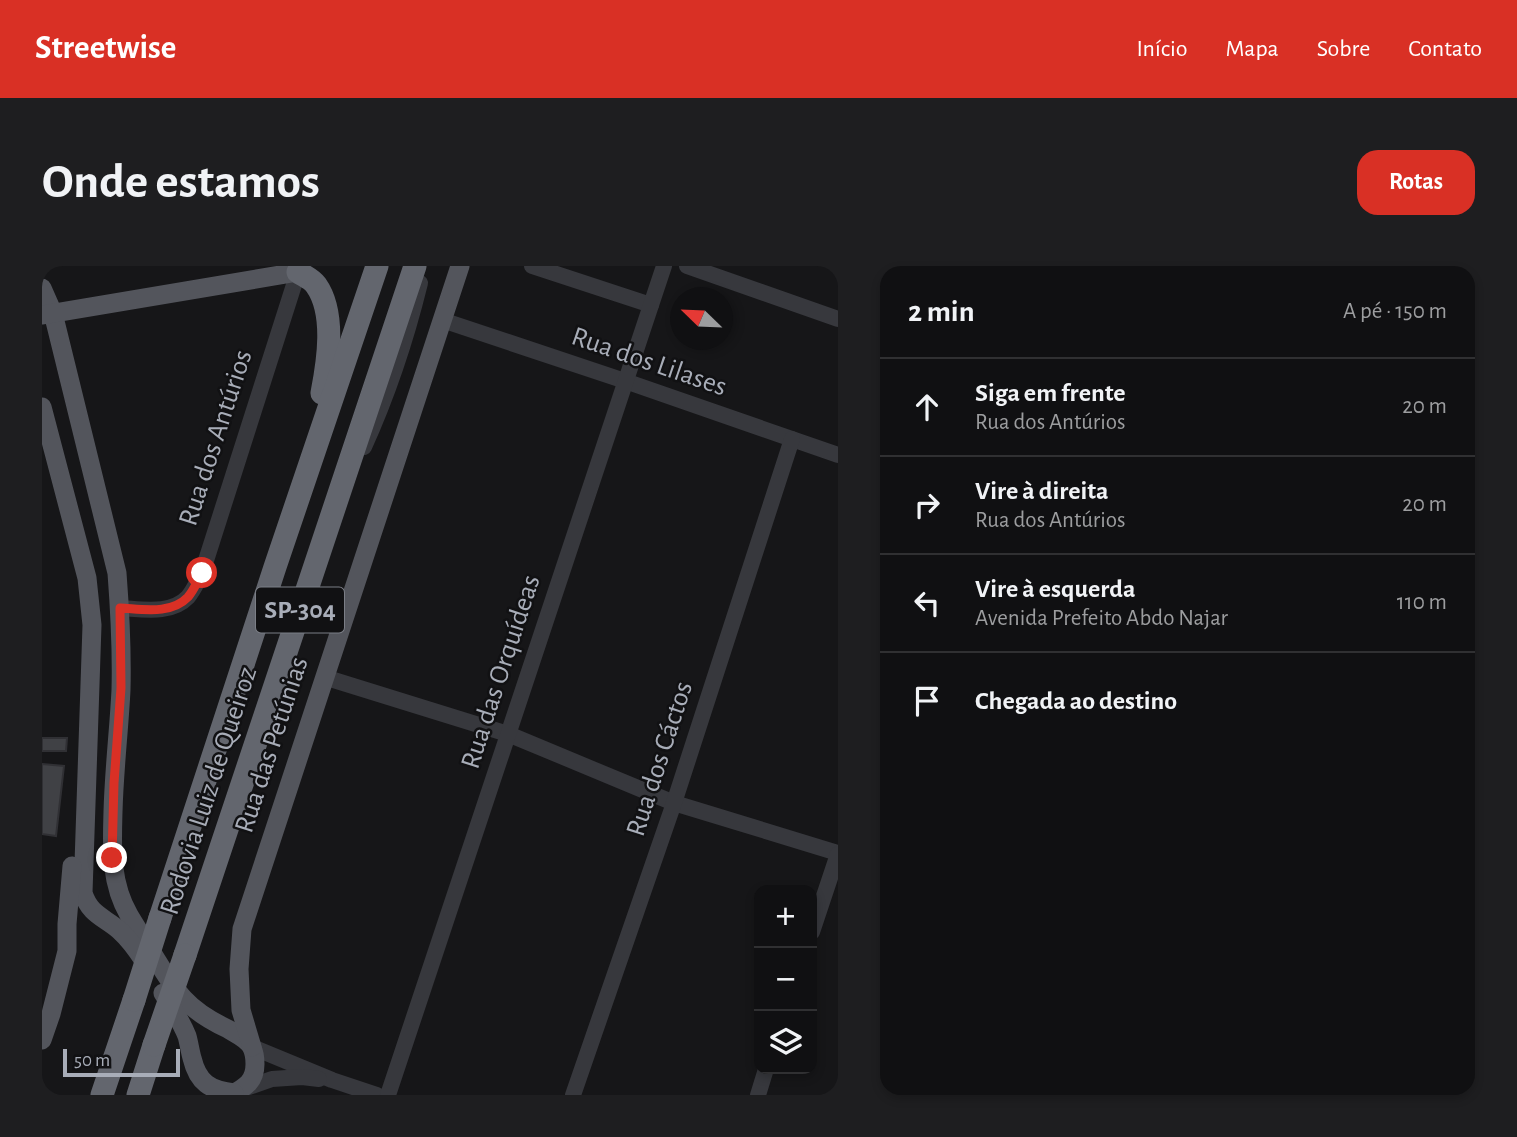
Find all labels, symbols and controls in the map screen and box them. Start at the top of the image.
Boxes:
text: Streetwise [35,32,176,65]
text: Início [1136,37,1188,61]
text: Mapa [1226,37,1279,61]
text: Sobre [1317,37,1370,61]
text: Contato [1408,37,1482,61]
button: Rotas [1357,150,1475,215]
text: Onde estamos [42,158,320,207]
north arrow [670,287,733,350]
text: 2 min [908,297,975,327]
text: A pé · 150 m [1343,300,1447,323]
street label: Rua dos Lilases [568,322,730,402]
street label: Rua dos Antúrios [174,347,258,529]
text: Siga em frente [975,380,1126,406]
icon: ahead [908,388,946,426]
text: 20 m [1402,395,1447,418]
text: Rua dos Antúrios [975,411,1126,434]
text: Vire à direita [975,478,1109,504]
icon: right [908,486,946,524]
text: 20 m [1402,493,1447,516]
text: Rua dos Antúrios [975,509,1126,532]
route start [186,557,217,588]
street label: Rua das Orquídeas [456,572,546,772]
text: Vire à esquerda [975,576,1136,602]
icon: left [908,584,946,622]
road number: SP-304 [256,588,344,632]
text: 110 m [1397,591,1447,614]
text: Avenida Prefeito Abdo Najar [975,607,1228,630]
street label: Rua das Petúnias [230,654,314,836]
street label: Rodovia Luiz de Queiroz [156,664,262,918]
street label: Rua dos Cáctos [622,678,698,840]
icon: arrive [908,682,946,720]
text: Chegada ao destino [975,688,1177,714]
route end [96,842,127,873]
map controls [754,885,817,1074]
button: + [754,885,817,948]
button: − [754,948,817,1011]
button: layers [754,1011,817,1074]
scale bar [63,1046,180,1078]
text: 50 m [74,1051,110,1070]

